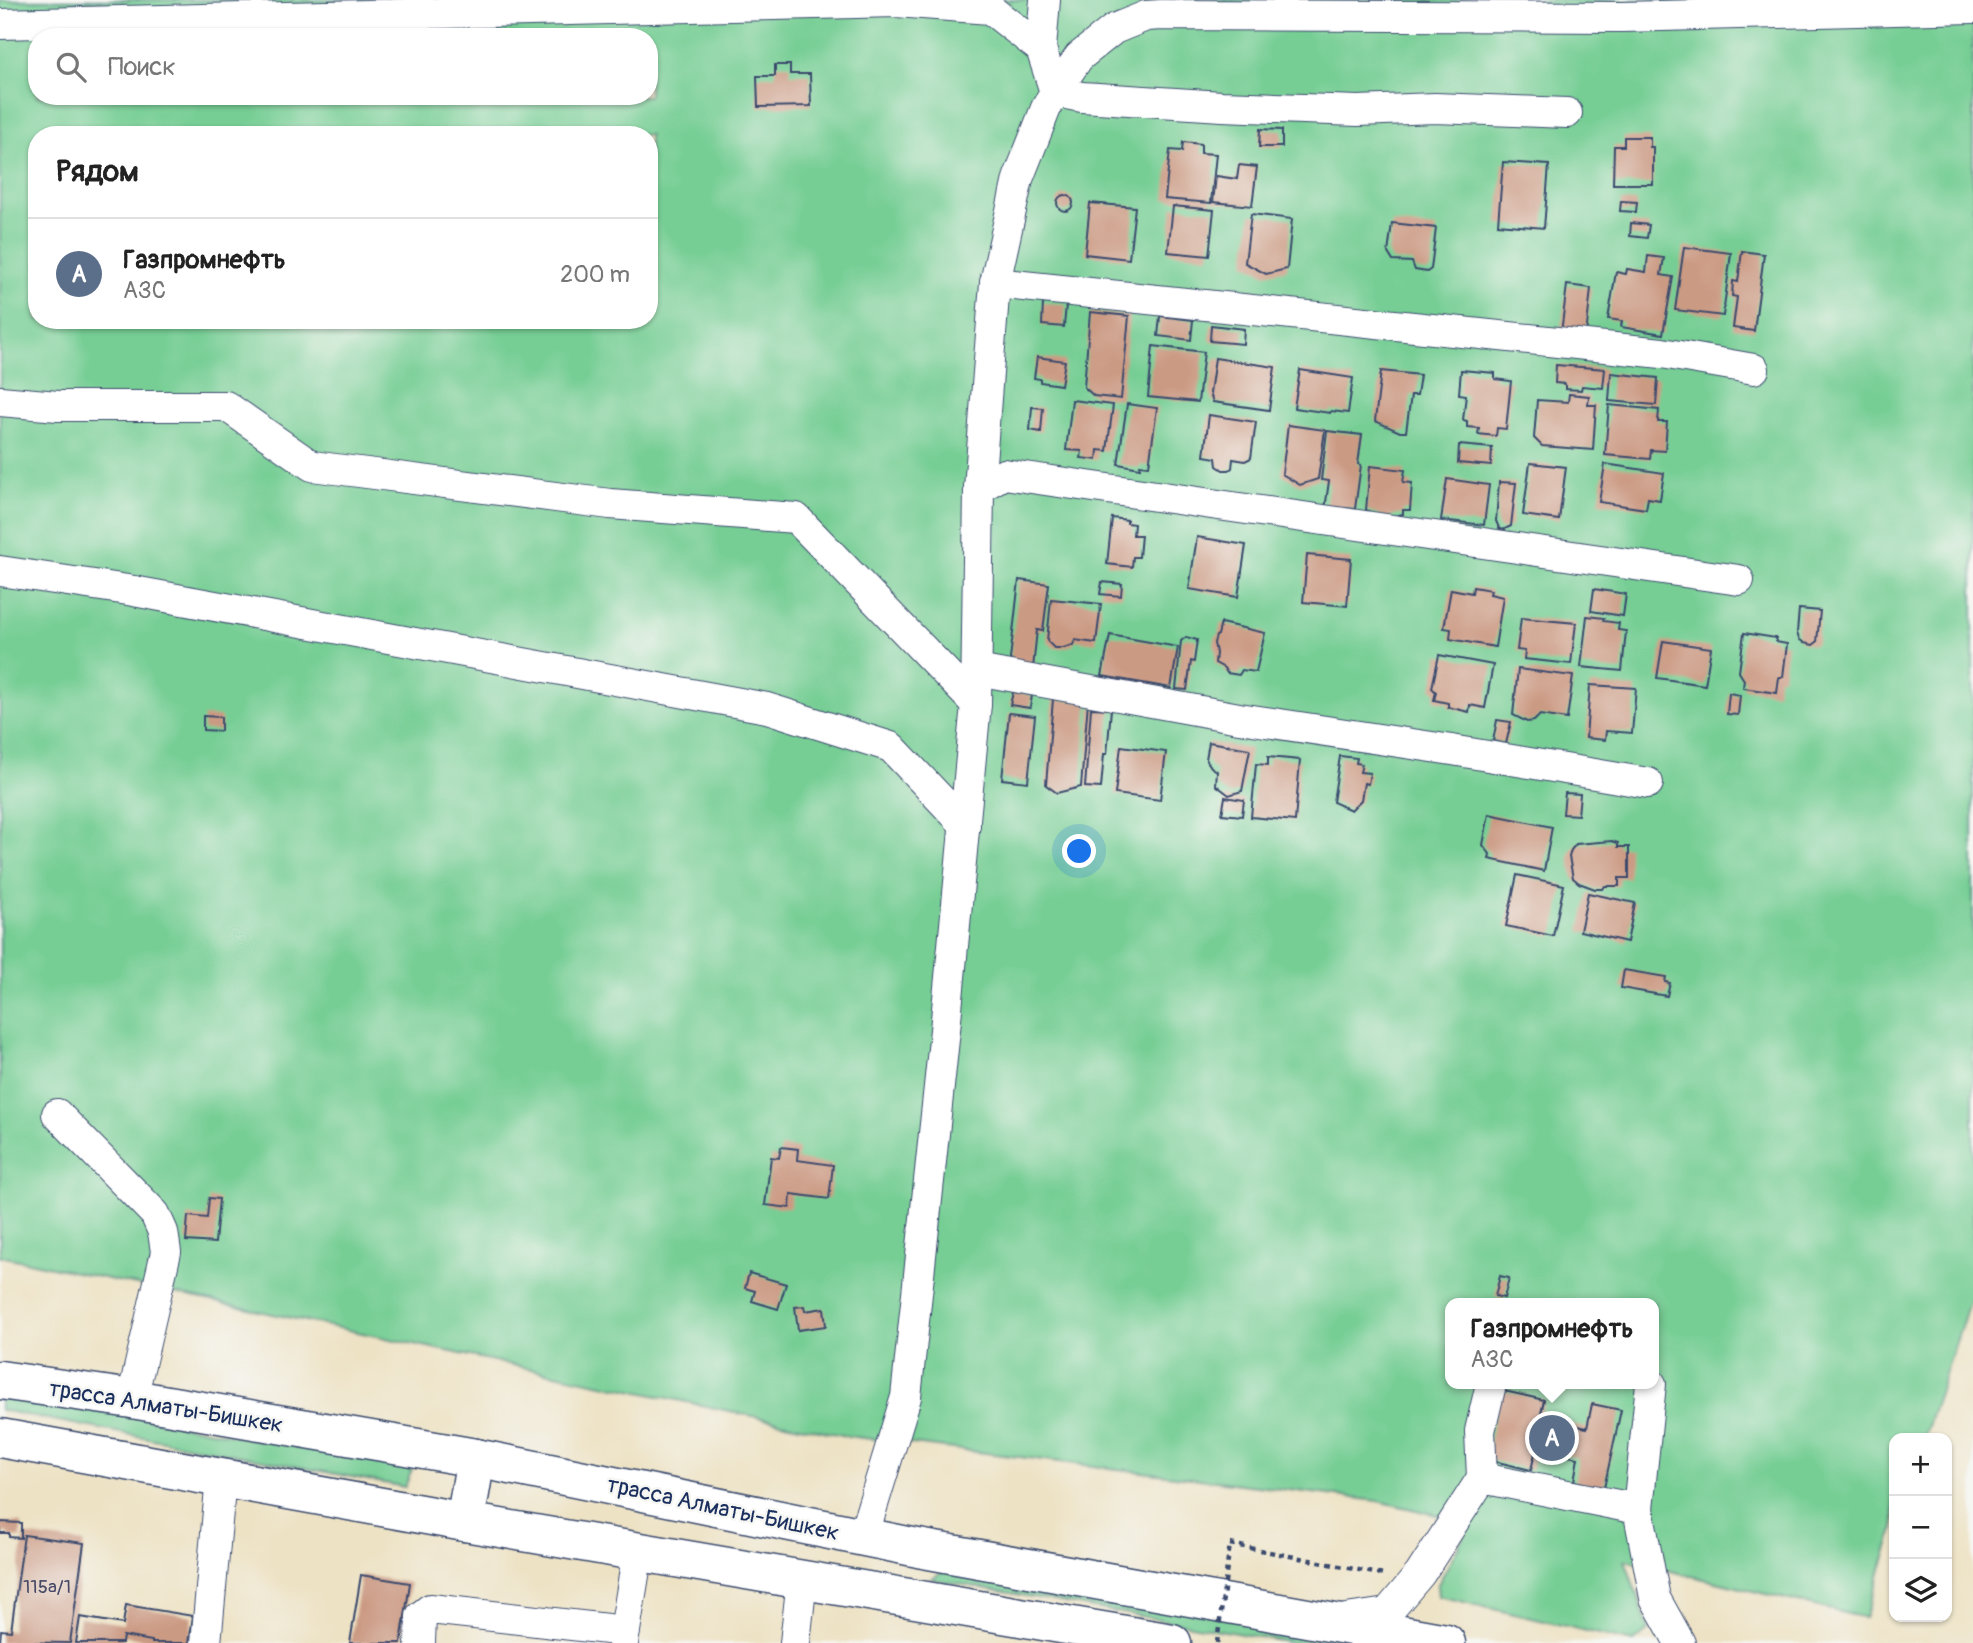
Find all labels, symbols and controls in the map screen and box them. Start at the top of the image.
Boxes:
search box [28,28,658,105]
icon: search [52,48,90,86]
text: Поиск [108,51,176,83]
text: Рядом [56,153,139,190]
text: Газпромнефть [123,244,286,276]
text: A [72,260,86,289]
text: 200 m [560,260,630,289]
text: АЗС [123,276,166,305]
your location [1062,834,1096,868]
popup [1445,1298,1659,1389]
text: Газпромнефть [1471,1313,1633,1345]
text: АЗС [1471,1345,1514,1374]
street label: трасса Алматы-Бишкек [47,1374,285,1439]
pin: A [1529,1412,1575,1464]
map controls [1889,1433,1952,1622]
button: + [1889,1433,1952,1496]
street label: трасса Алматы-Бишкек [604,1470,842,1547]
button: − [1889,1496,1952,1559]
button: layers [1889,1559,1952,1622]
house number: 115а/1 [23,1575,71,1599]

